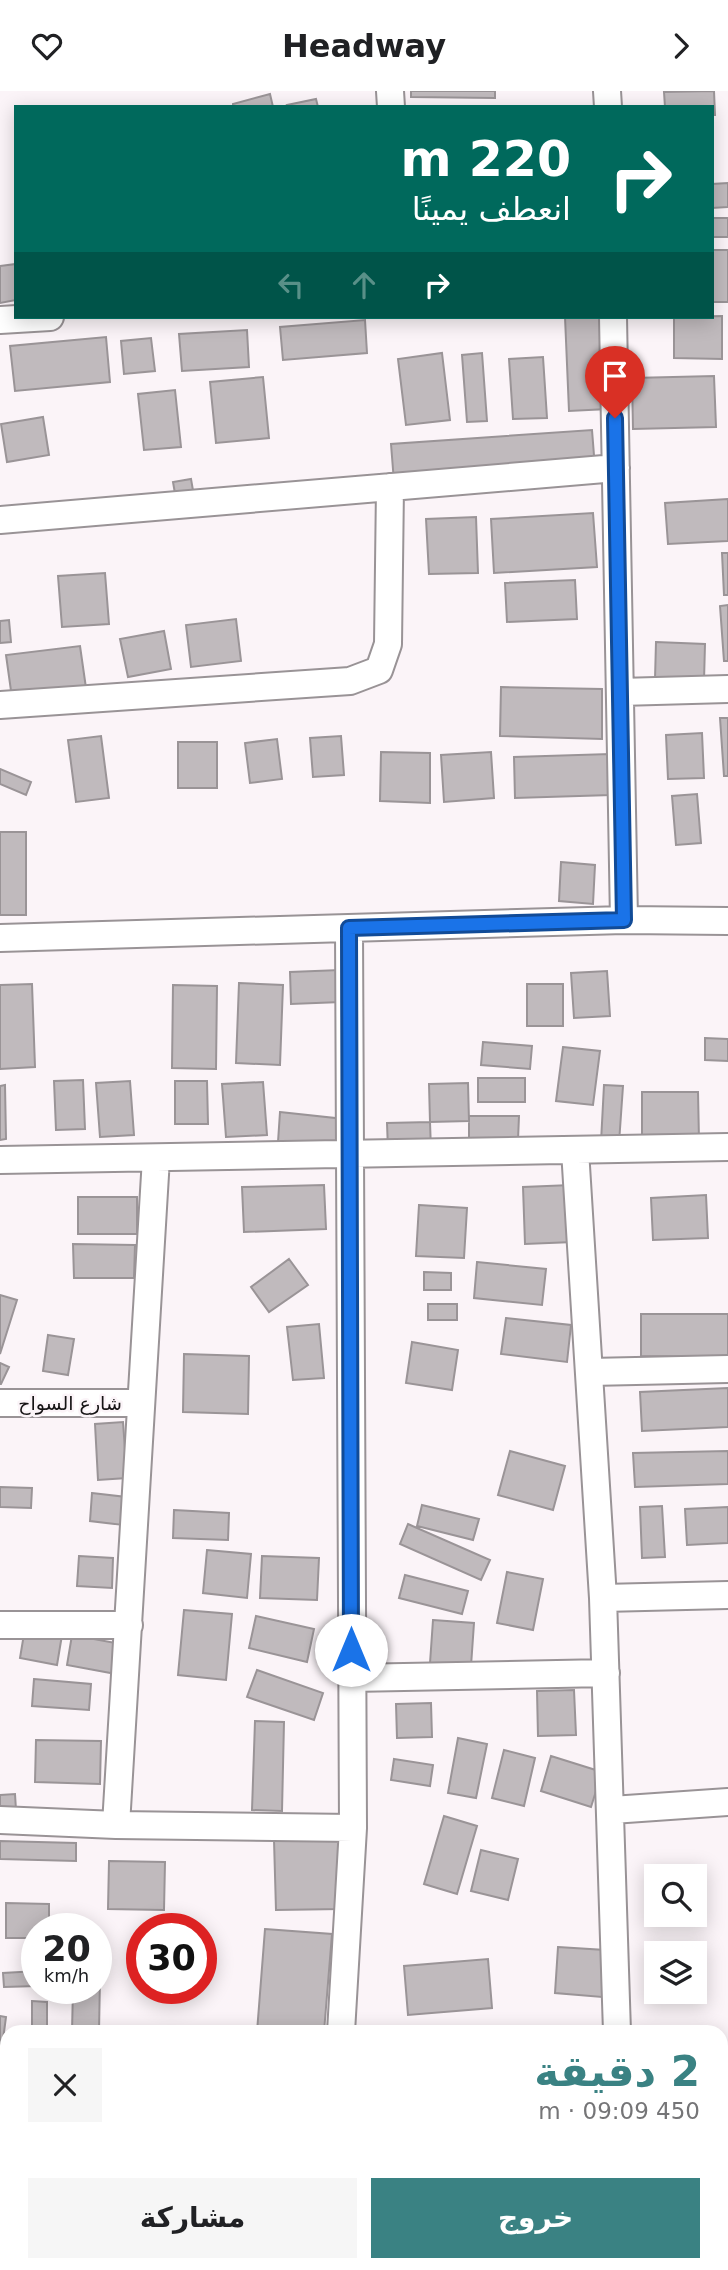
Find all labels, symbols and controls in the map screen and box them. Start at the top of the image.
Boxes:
icon: heart [28,27,66,65]
text: Headway [282,27,446,65]
icon: forward [662,27,700,65]
text: 220 m [401,131,571,188]
icon: right [595,133,686,224]
text: انعطف يمينًا [412,190,571,228]
icon: left [272,266,310,304]
icon: ahead [345,266,383,304]
icon: right [418,266,456,304]
pin [585,346,645,418]
icon: arrive [596,357,634,395]
street label: شارع السواح [18,1392,122,1415]
position arrow [314,1613,388,1687]
map controls [644,1864,707,2004]
button: search [644,1864,707,1927]
speed limit sign: 30 [126,1913,217,2004]
text: 20 [42,1929,91,1969]
button: layers [644,1941,707,2004]
text: km/h [44,1965,89,1986]
text: 2 دقيقة [534,2047,700,2096]
button: close [28,2048,102,2122]
text: 450 m · 09:09 [538,2098,700,2124]
button: مشاركة [28,2178,357,2258]
button: خروج [371,2178,700,2258]

